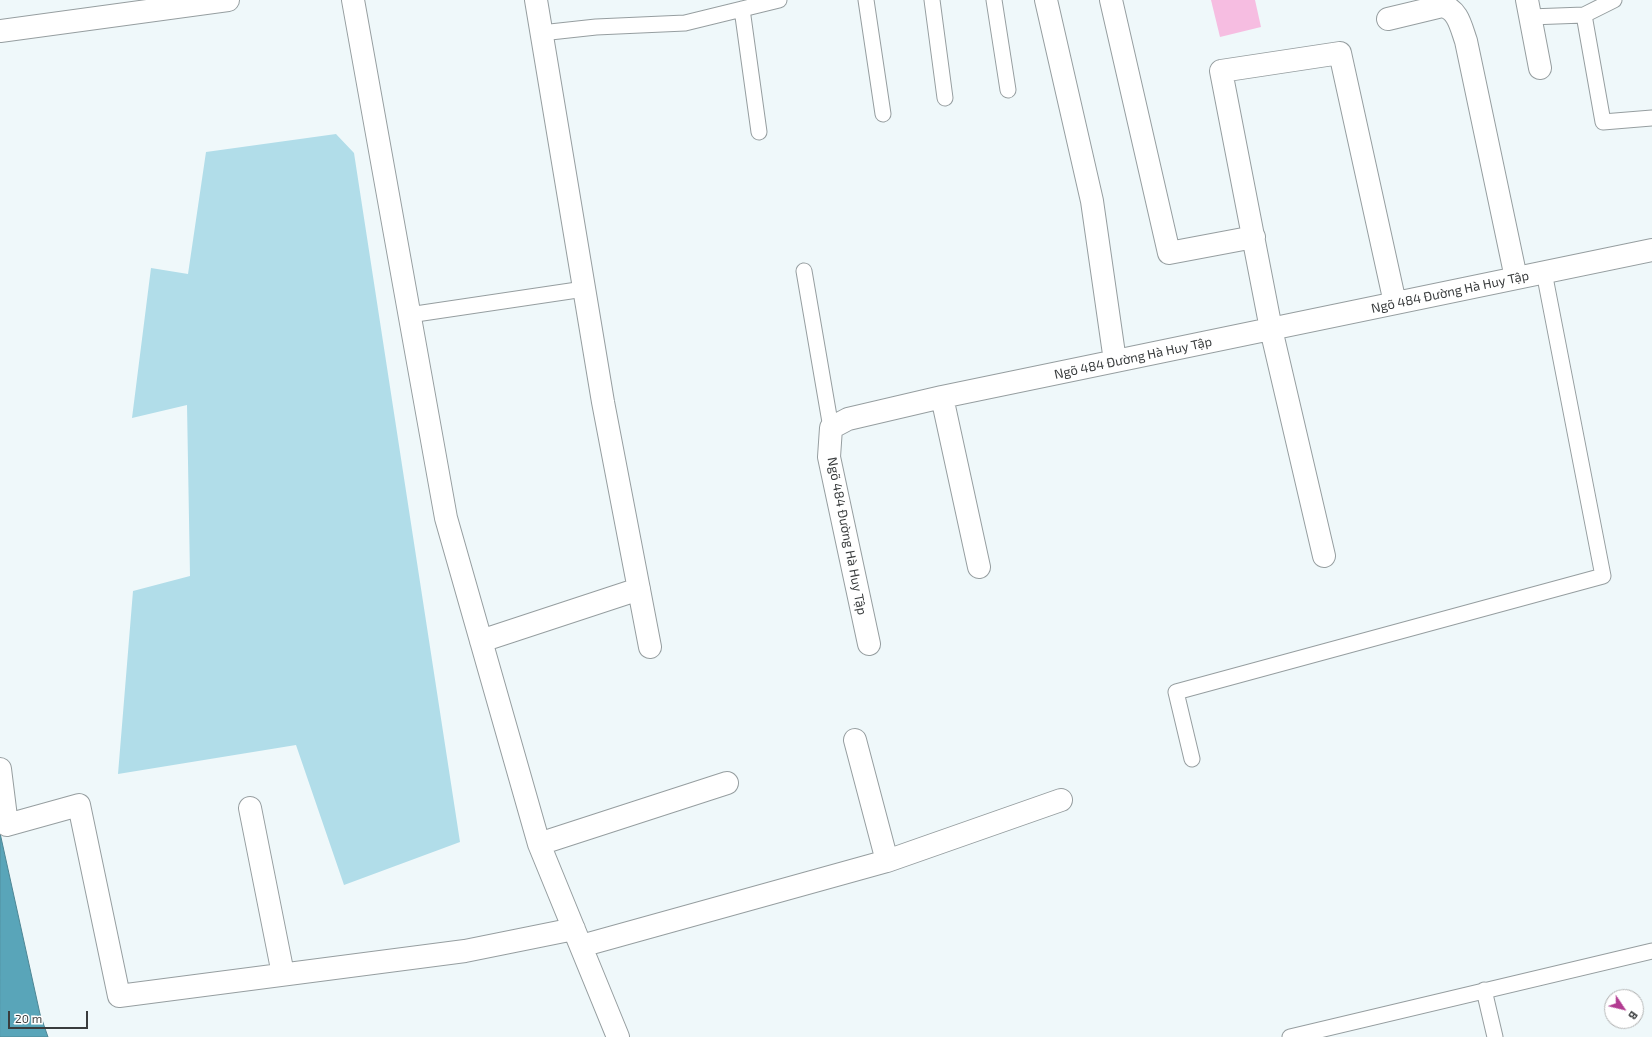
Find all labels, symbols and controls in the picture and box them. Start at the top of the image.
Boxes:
street label: Ngõ 484 Đường Hà Huy Tập [1370,268,1530,316]
street label: Ngõ 484 Đường Hà Huy Tập [1053,334,1213,382]
street label: Ngõ 484 Đường Hà Huy Tập [824,456,870,616]
north arrow [1604,989,1644,1029]
scale bar [10,1003,90,1029]
text: B [1626,1009,1641,1022]
text: 20 m [15,1011,42,1025]

